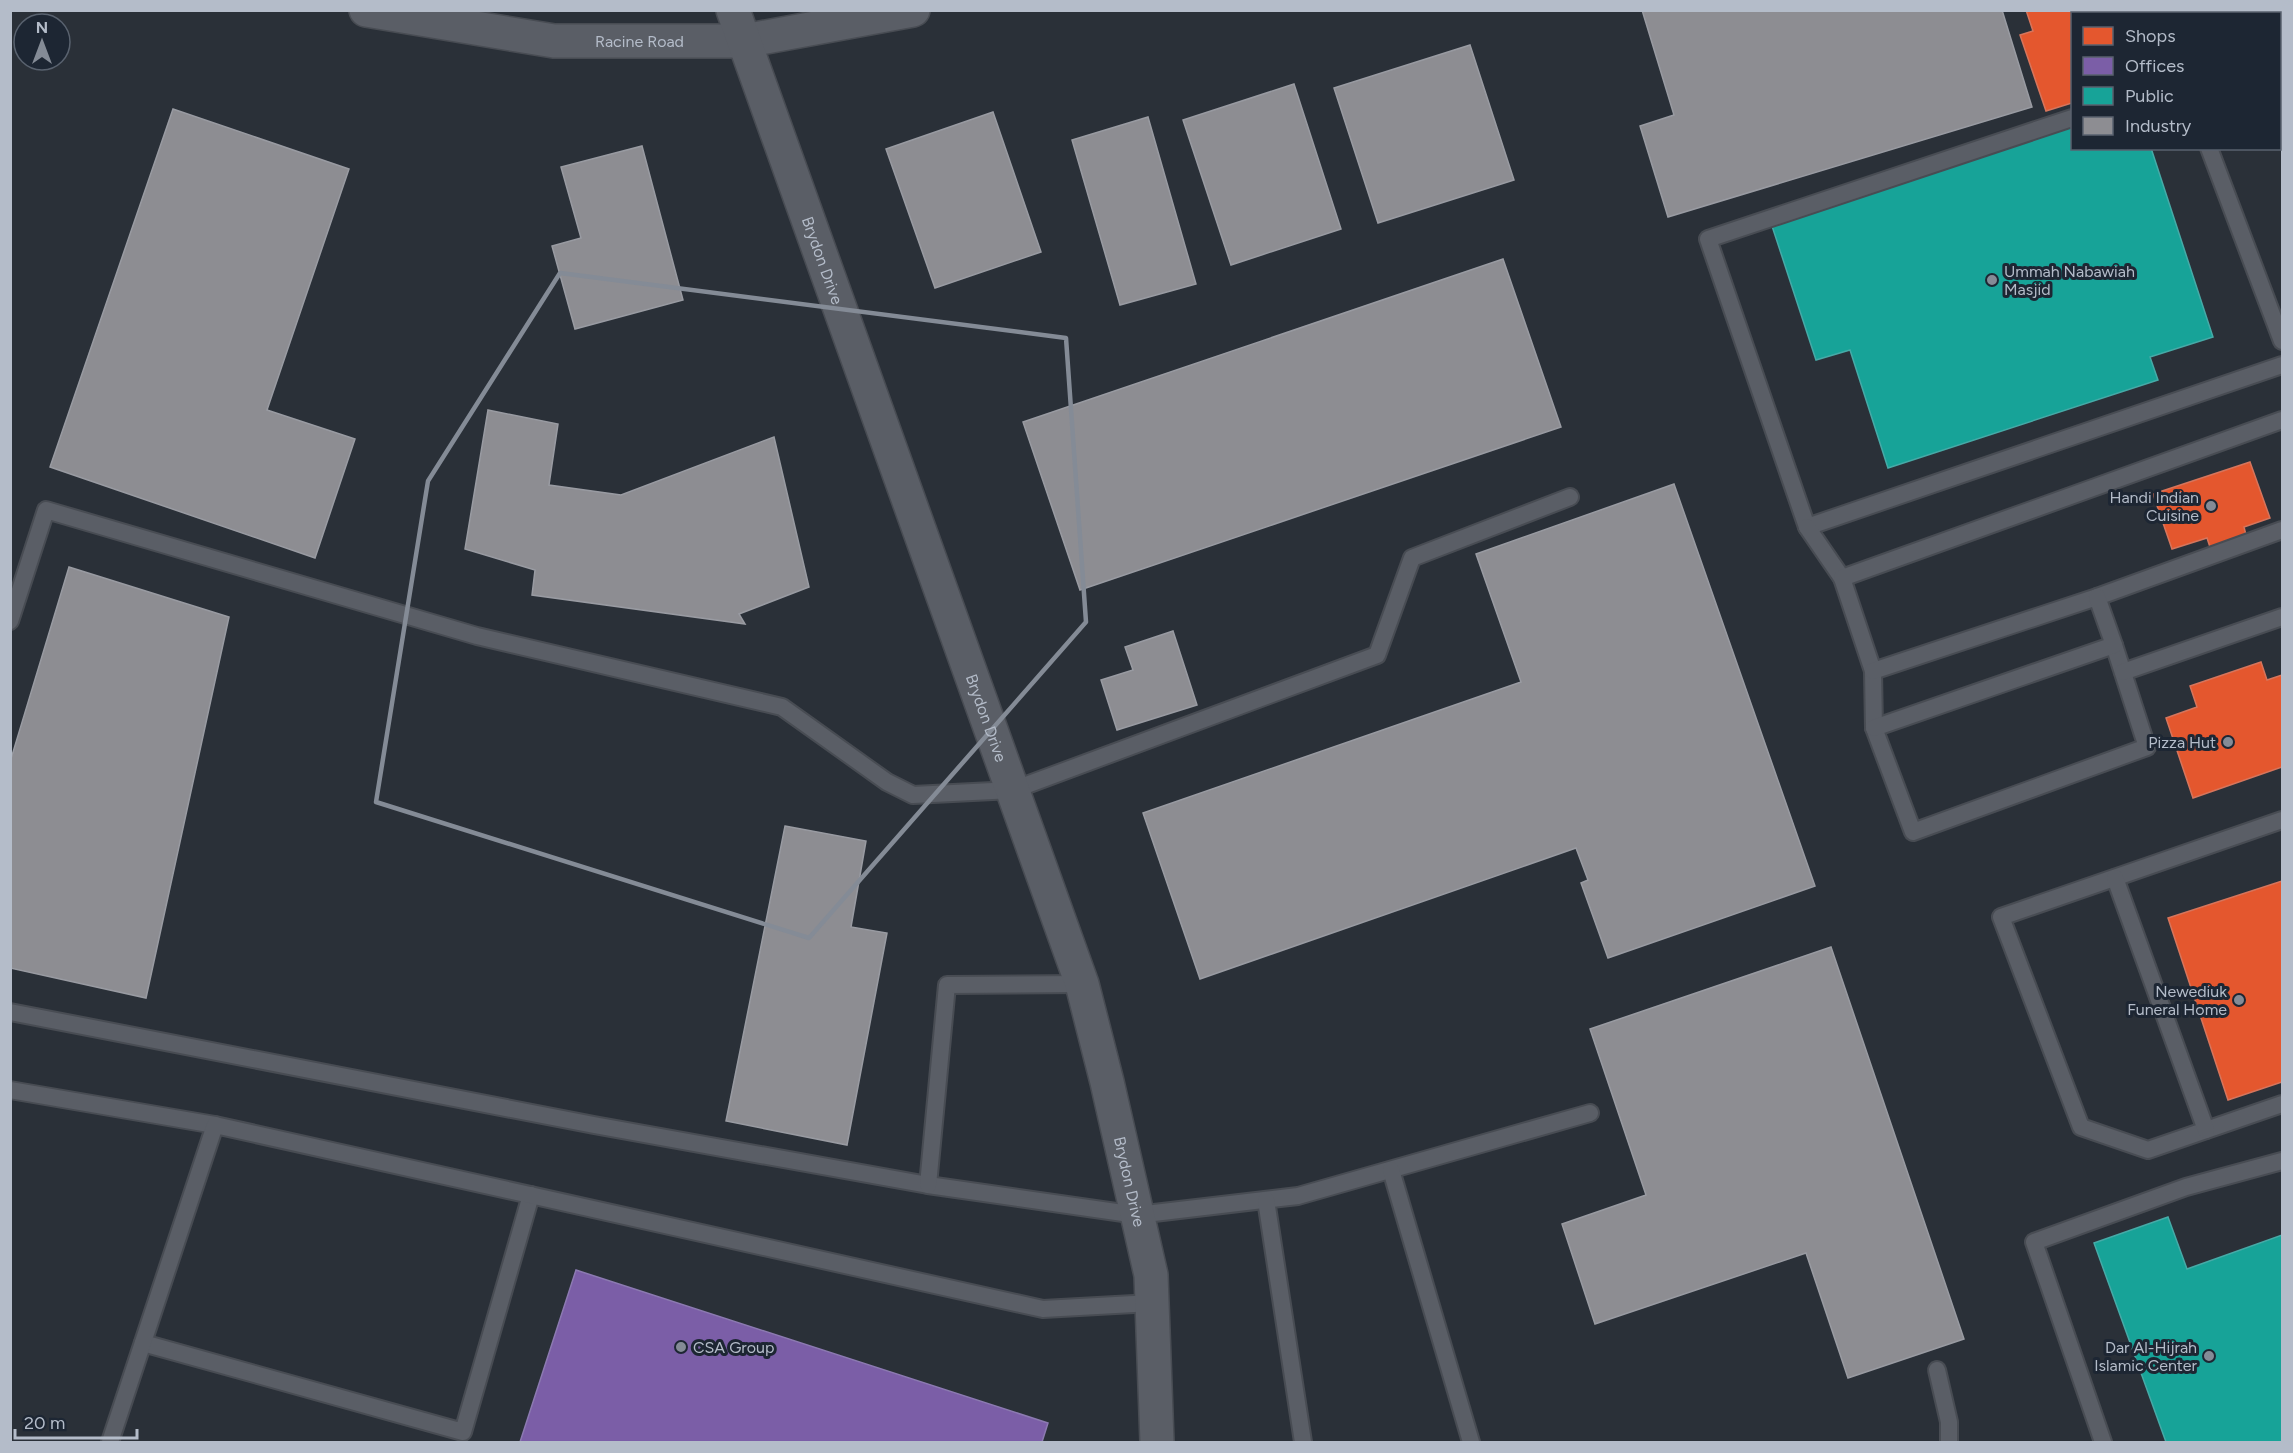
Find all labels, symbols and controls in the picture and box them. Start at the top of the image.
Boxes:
north arrow [12,12,72,72]
legend [2071,12,2281,150]
text: N [36,18,48,37]
text: Shops [2125,25,2176,47]
street label: Racine Road [595,32,684,51]
text: Offices [2125,55,2184,77]
text: Public [2125,85,2174,107]
text: Industry [2125,115,2192,137]
street label: Brydon Drive [798,214,847,307]
place label: Ummah Nabawiah Masjid [2004,262,2135,299]
marker: Ummah Nabawiah Masjid [1985,273,1999,287]
place label: Handi Indian Cuisine [2109,488,2199,525]
marker: Handi Indian Cuisine [2204,499,2218,513]
street label: Brydon Drive [962,672,1011,765]
place label: Pizza Hut [2148,733,2216,752]
marker: Pizza Hut [2221,735,2235,749]
place label: Newediuk Funeral Home [2127,982,2227,1019]
marker: Newediuk Funeral Home [2232,993,2246,1007]
street label: Brydon Drive [1110,1135,1149,1229]
place label: CSA Group [693,1338,774,1357]
place label: Dar Al-Hijrah Islamic Center [2094,1338,2198,1375]
marker: CSA Group [674,1340,688,1354]
marker: Dar Al-Hijrah Islamic Center [2202,1349,2216,1363]
scale bar [15,1402,136,1440]
text: 20 m [24,1412,65,1434]

